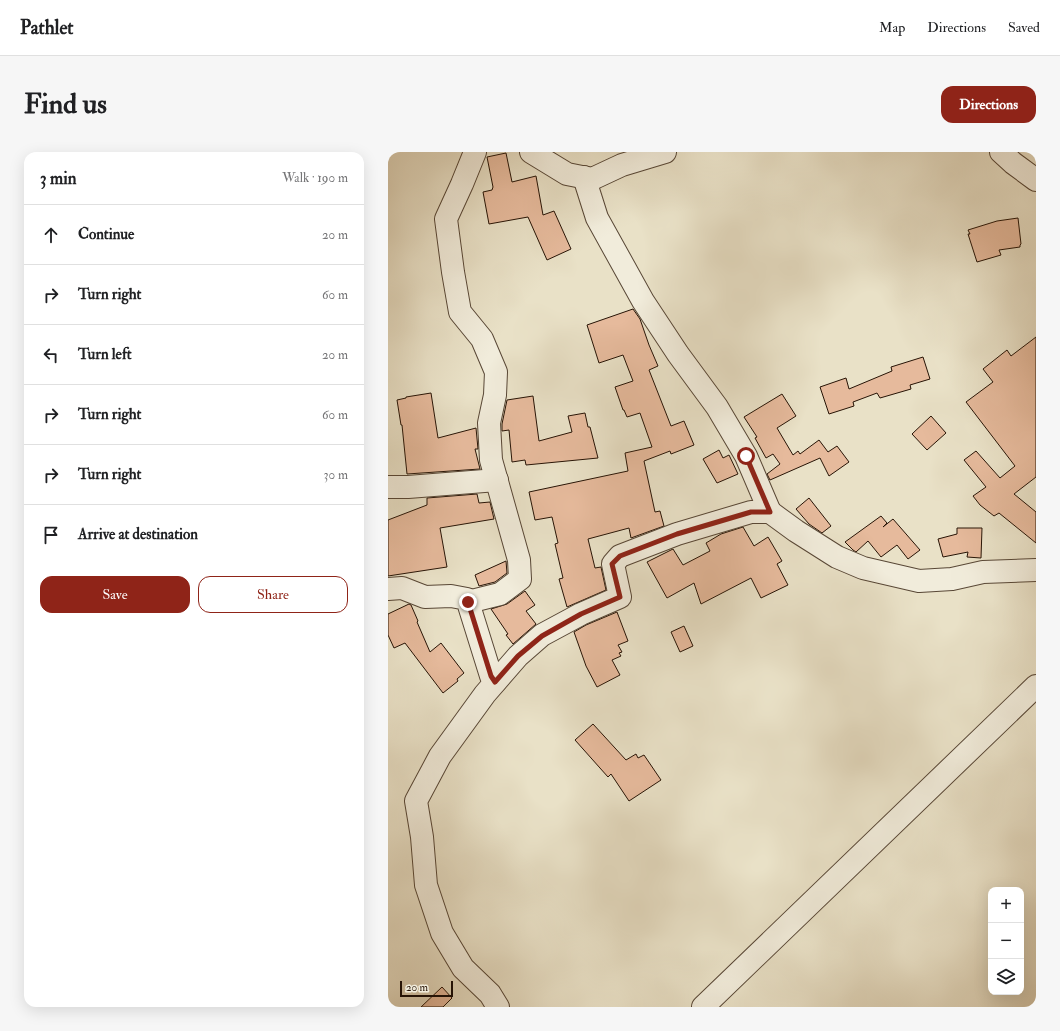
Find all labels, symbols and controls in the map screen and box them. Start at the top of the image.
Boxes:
text: Pathlet [20,16,74,40]
text: Map [879,19,905,36]
text: Directions [927,19,986,36]
text: Saved [1008,19,1040,36]
button: Directions [941,86,1036,123]
text: Find us [24,87,107,122]
text: 3 min [40,168,77,189]
text: Walk · 190 m [282,170,348,186]
icon: ahead [40,224,62,246]
text: Continue [78,225,134,244]
text: 20 m [322,227,348,243]
icon: right [40,284,62,306]
text: Turn right [78,285,141,304]
text: 60 m [322,287,348,303]
icon: left [40,344,62,366]
text: Turn left [78,345,132,364]
text: 20 m [322,347,348,363]
icon: right [40,404,62,426]
text: Turn right [78,405,141,424]
text: 60 m [322,407,348,423]
route start [737,447,755,465]
icon: right [40,464,62,486]
text: Turn right [78,465,141,484]
text: 30 m [324,467,348,483]
icon: arrive [40,524,62,546]
text: Arrive at destination [78,525,198,544]
button: Save [40,576,190,613]
button: Share [198,576,348,613]
route end [459,593,477,611]
map controls [988,887,1024,995]
button: + [988,887,1024,923]
button: − [988,923,1024,959]
button: layers [988,959,1024,995]
scale bar [400,979,453,998]
text: 20 m [406,981,428,994]

